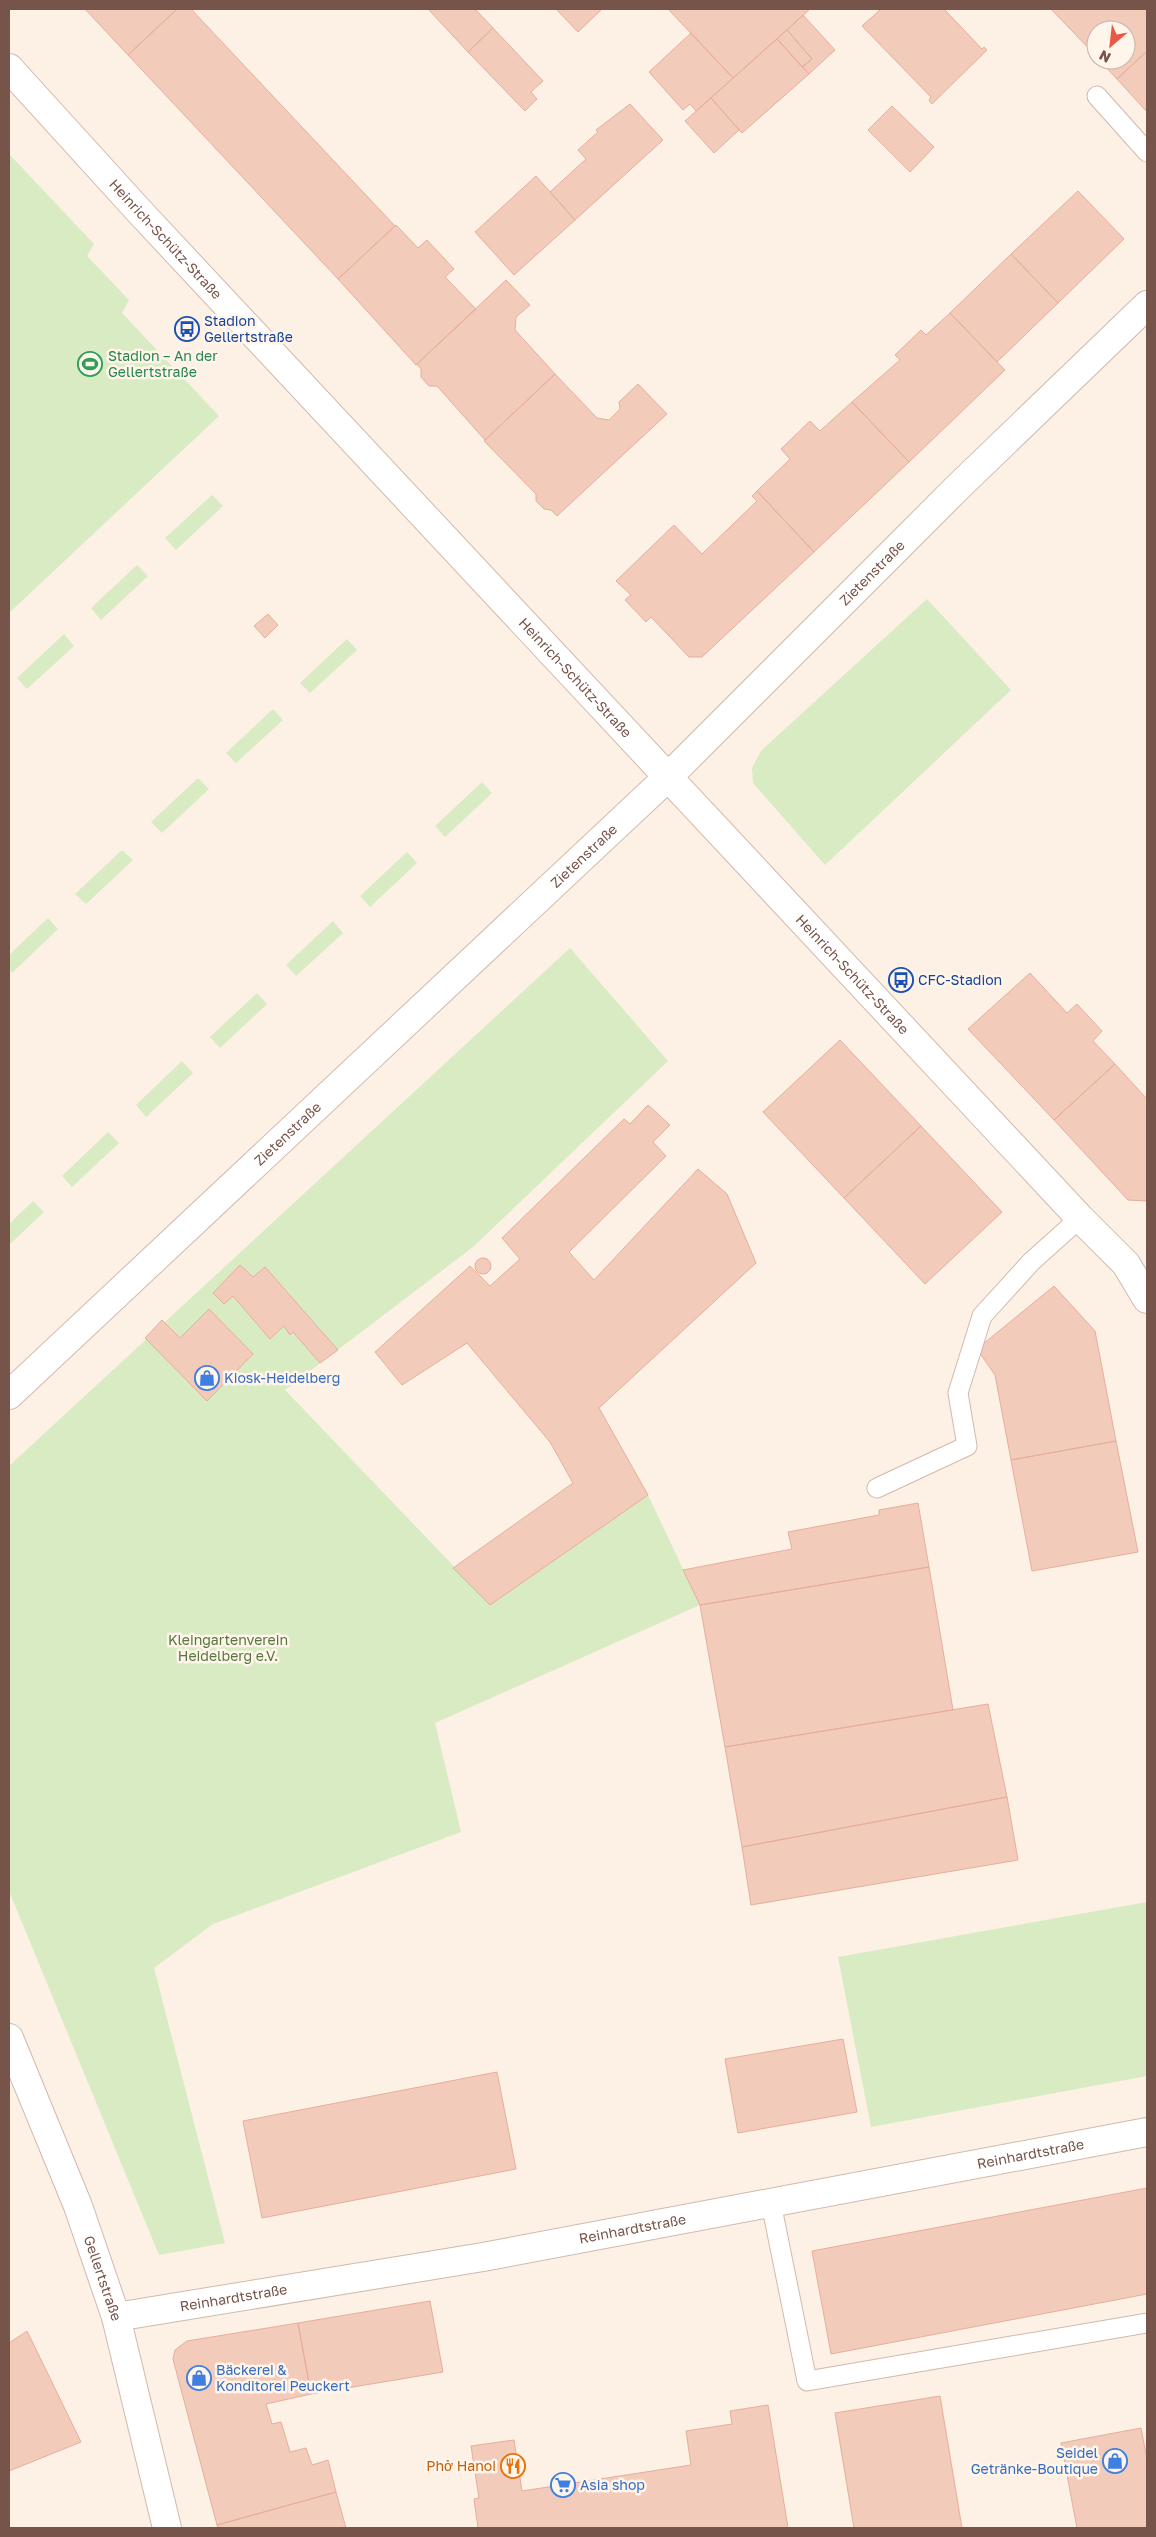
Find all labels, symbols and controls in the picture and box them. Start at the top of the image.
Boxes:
north arrow [1086,20,1136,70]
text: N [1096,47,1113,67]
street label: Heinrich-Schütz-Straße [106,175,226,302]
place label: Stadion Gellertstraße [204,312,293,345]
bus stop icon: Stadion Gellertstraße [174,316,200,342]
place label: Stadion – An der Gellertstraße [108,347,218,380]
sports icon: Stadion – An der Gellertstraße [77,351,103,377]
street label: Zietenstraße [836,536,908,609]
street label: Heinrich-Schütz-Straße [515,614,635,741]
street label: Zietenstraße [547,820,620,891]
street label: Heinrich-Schütz-Straße [793,911,913,1037]
bus stop icon: CFC-Stadion [888,967,914,993]
place label: CFC-Stadion [918,971,1002,988]
street label: Zietenstraße [250,1098,324,1169]
shop icon: Kiosk-Heidelberg [194,1365,220,1391]
place label: Kiosk-Heidelberg [224,1369,340,1386]
park label: Kleingartenverein Heidelberg e.V. [168,1631,288,1664]
street label: Reinhardtstraße [976,2135,1085,2172]
street label: Reinhardtstraße [578,2210,687,2247]
street label: Gellertstraße [81,2233,126,2323]
street label: Reinhardtstraße [178,2280,288,2314]
place label: Bäckerei & Konditorei Peuckert [216,2361,350,2394]
shop icon: Bäckerei & Konditorei Peuckert [186,2365,212,2391]
place label: Seidel Getränke-Boutique [971,2444,1098,2477]
shop icon: Seidel Getränke-Boutique [1102,2448,1128,2474]
restaurant icon: Phở Hanoi [500,2453,526,2479]
place label: Phở Hanoi [426,2457,496,2474]
supermarket icon: Asia shop [550,2472,576,2498]
place label: Asia shop [580,2476,645,2493]

